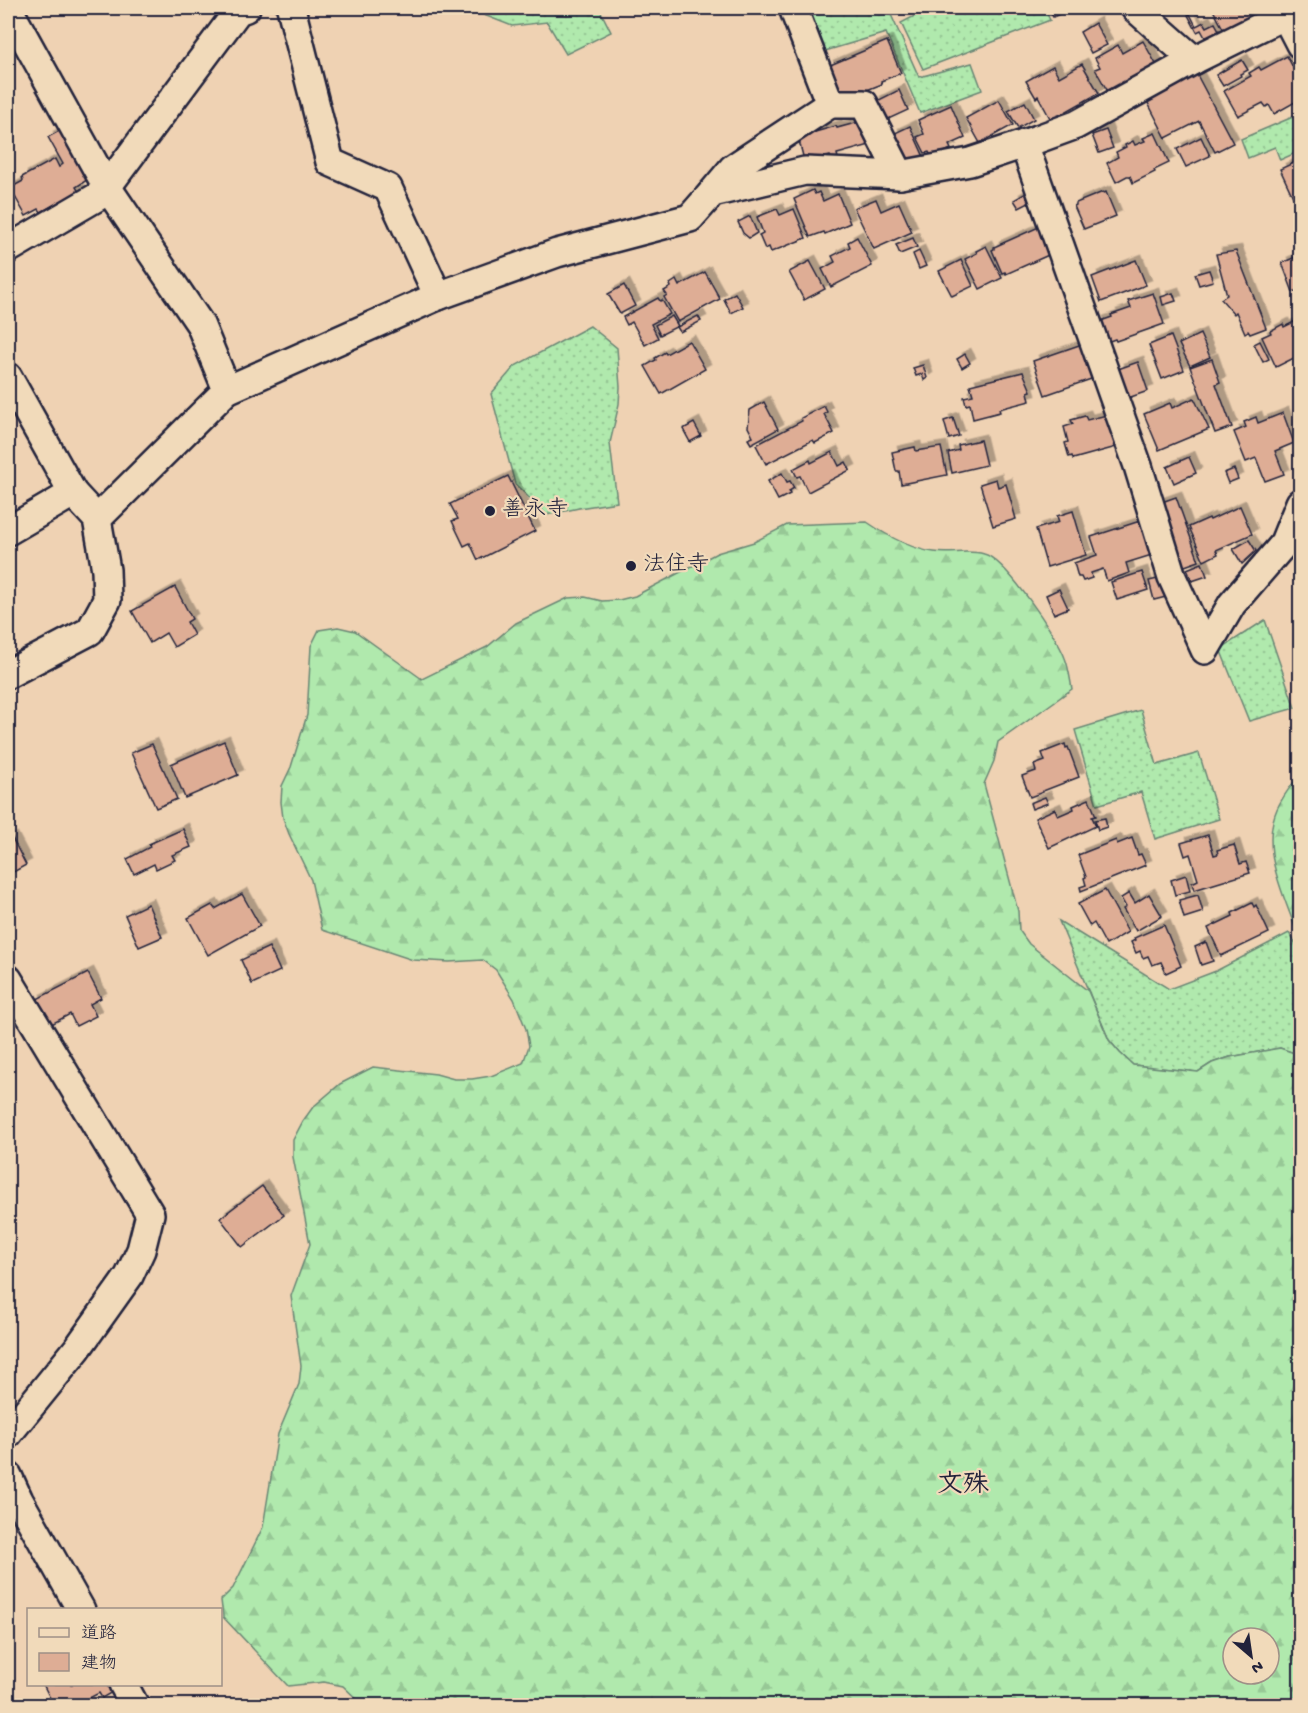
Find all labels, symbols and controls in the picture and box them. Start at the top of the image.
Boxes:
place label: 善永寺 [502,497,568,524]
marker: 善永寺 [483,504,497,518]
place label: 法住寺 [643,552,709,579]
marker: 法住寺 [624,559,638,573]
district label: 文殊 [937,1469,989,1502]
legend [27,1608,222,1686]
text: 道路 [81,1623,117,1645]
north arrow [1221,1626,1281,1686]
text: 建物 [81,1653,117,1675]
text: N [1247,1655,1266,1677]

